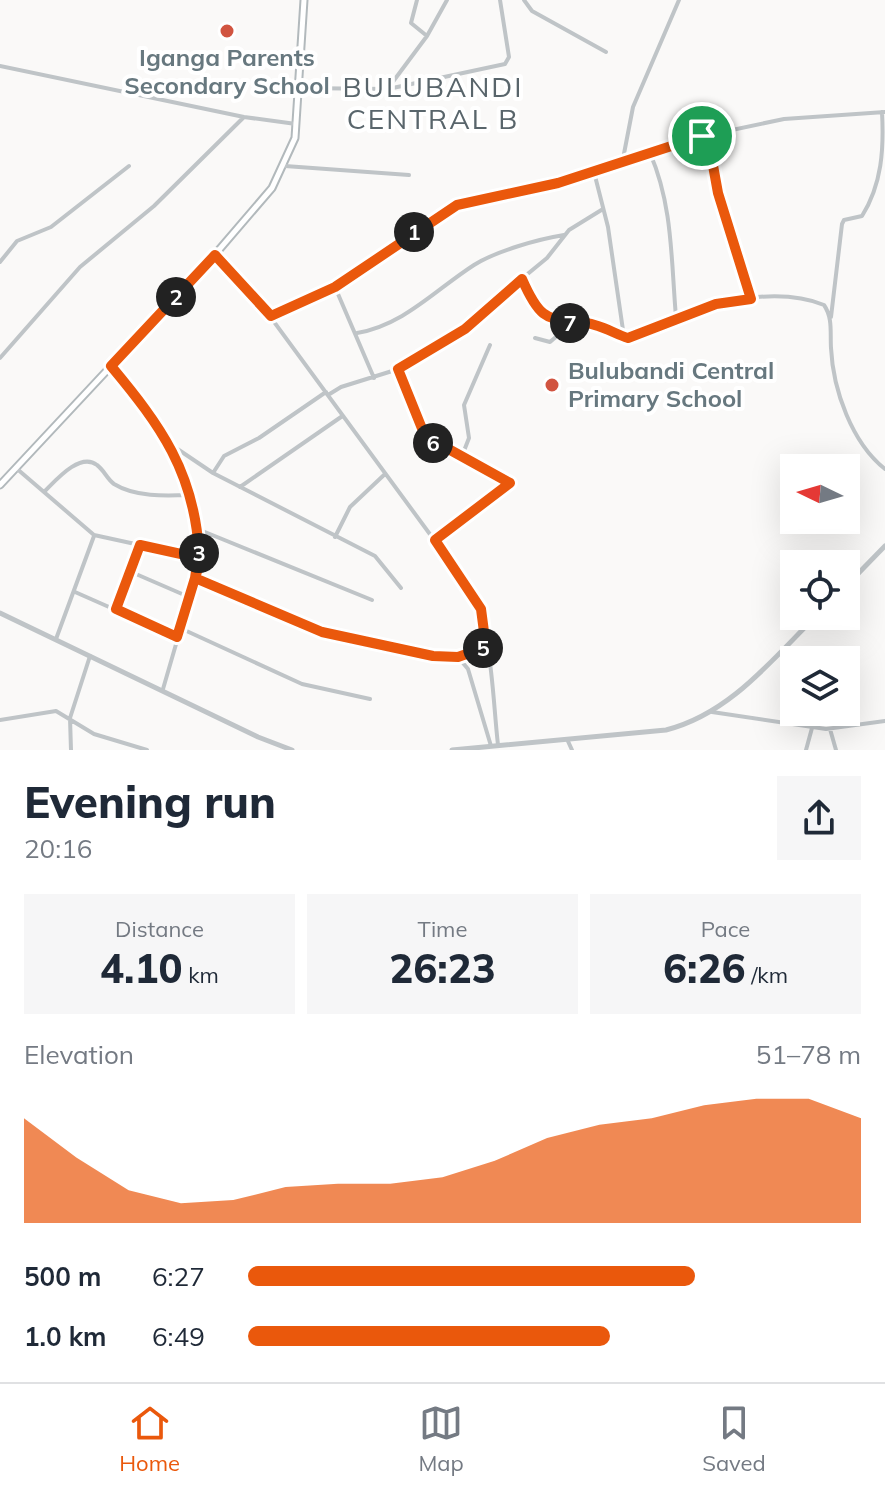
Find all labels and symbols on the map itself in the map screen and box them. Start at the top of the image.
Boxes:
marker: Iganga Parents Secondary School [218,22,236,40]
place label: Iganga Parents Secondary School [124,42,330,100]
district label: BULUBANDI CENTRAL B [343,69,523,136]
pin [668,102,736,170]
pin: 1 [394,212,434,252]
pin: 2 [156,277,196,317]
pin: 7 [550,303,590,343]
place label: Bulubandi Central Primary School [568,355,774,413]
marker: Bulubandi Central Primary School [543,376,561,394]
pin: 6 [413,423,453,463]
north arrow [780,454,860,534]
pin: 3 [179,533,219,573]
pin: 5 [463,628,503,668]

